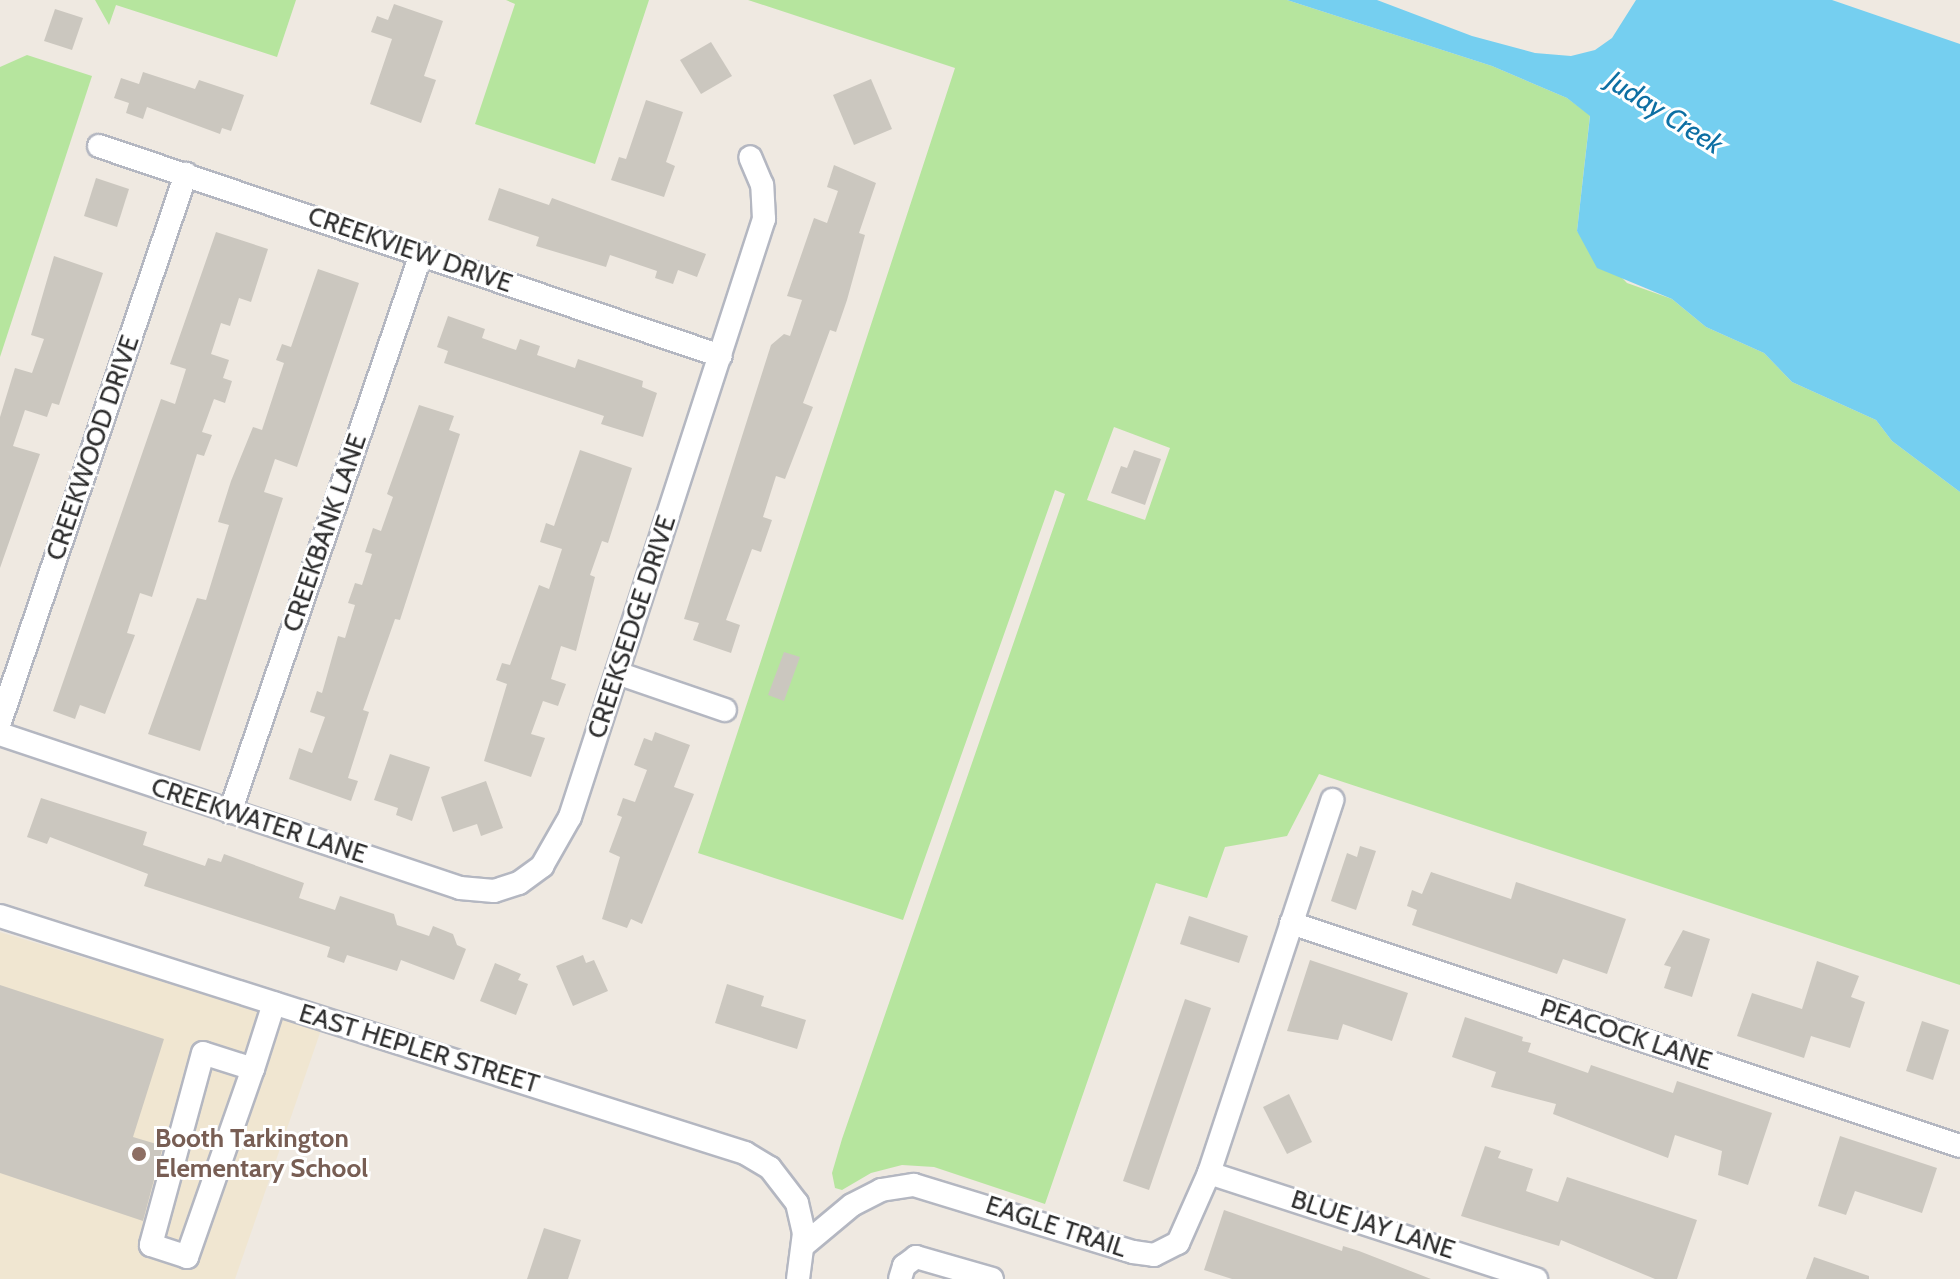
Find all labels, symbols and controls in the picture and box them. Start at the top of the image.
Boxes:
water label: Juday Creek [1601,63,1729,161]
street label: CREEKVIEW DRIVE [304,200,516,300]
street label: CREEKWOOD DRIVE [40,331,146,565]
street label: CREEKBANK LANE [276,430,374,636]
street label: CREEKSEDGE DRIVE [581,511,683,743]
street label: CREEKWATER LANE [147,771,371,871]
street label: PEACOCK LANE [1536,993,1716,1077]
street label: EAST HEPLER STREET [295,998,543,1100]
place label: Booth Tarkington Elementary School [155,1123,368,1184]
marker: Booth Tarkington Elementary School [130,1145,148,1163]
street label: BLUE JAY LANE [1287,1184,1459,1266]
street label: EAGLE TRAIL [982,1190,1130,1264]

